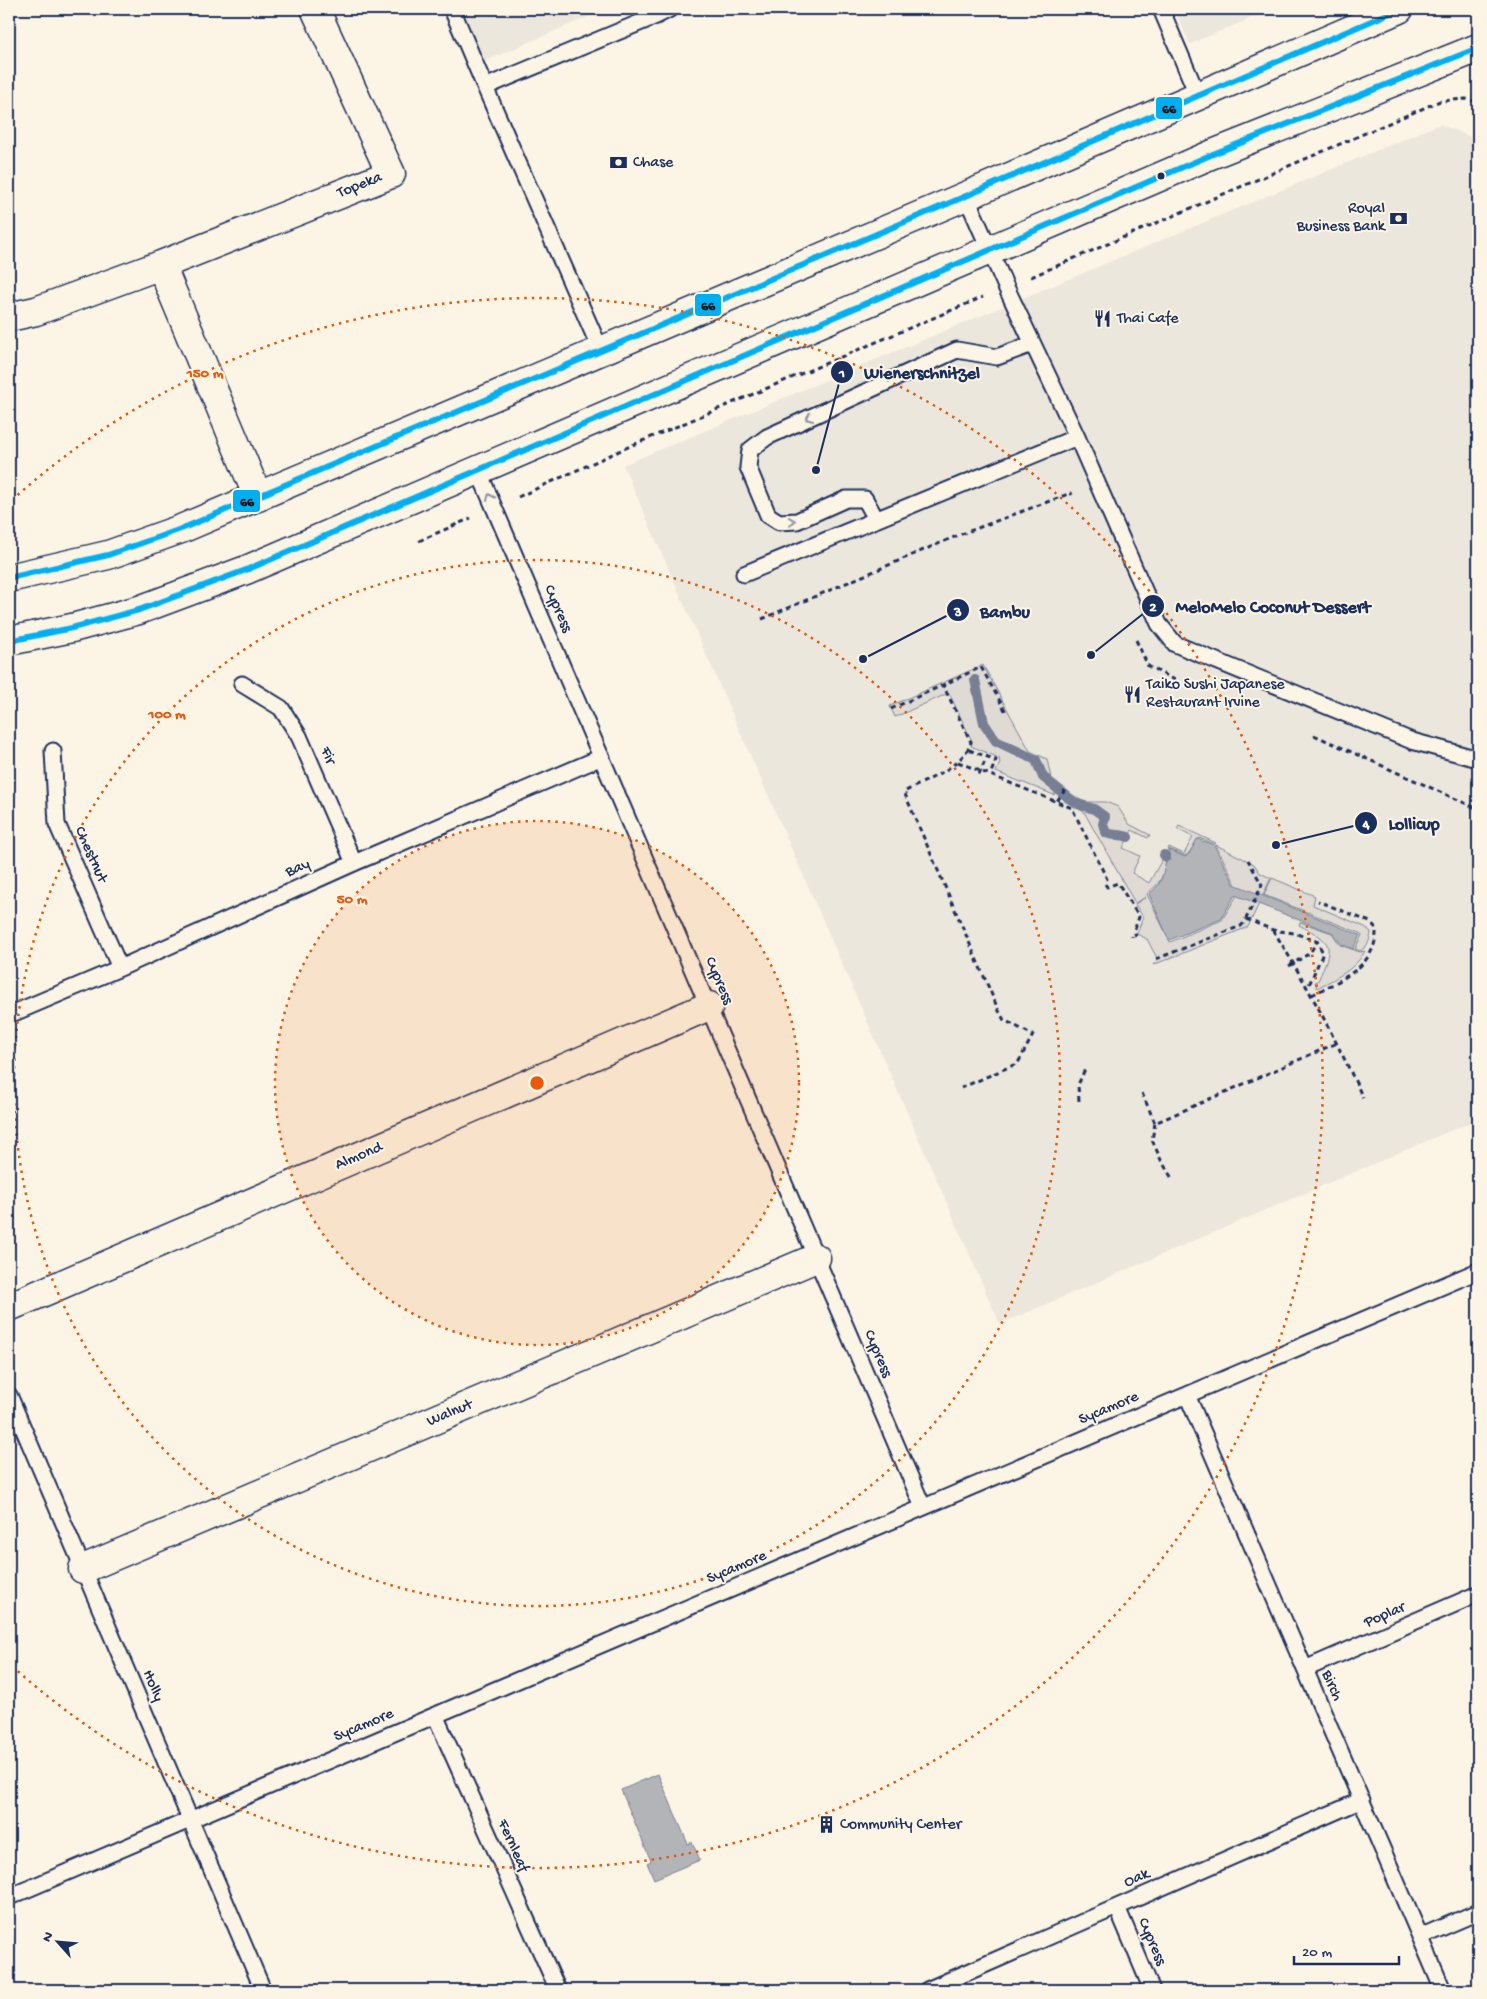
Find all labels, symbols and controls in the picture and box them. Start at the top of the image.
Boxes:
line badge: 66 [1155,96,1183,120]
text: 66 [1162,102,1177,119]
bank icon: Chase [609,153,629,173]
place label: Chase [633,154,674,173]
street label: Topeka [334,168,386,204]
unlabelled marker [1156,171,1166,181]
place label: Royal Business Bank [1296,200,1387,237]
bank icon: Royal Business Bank [1389,208,1409,228]
line badge: 66 [694,293,722,317]
text: 66 [701,299,716,316]
restaurant icon: Thai Cafe [1093,309,1113,329]
place label: Thai Cafe [1116,310,1179,329]
callout: Wienerschnitzel [829,356,991,389]
text: Wienerschnitzel [863,364,980,385]
text: 150 m [186,365,224,383]
text: 1 [838,365,845,383]
one-way arrow [805,412,814,423]
line badge: 66 [232,489,261,513]
one-way arrow [486,493,497,502]
text: 66 [240,495,255,512]
one-way arrow [788,516,797,526]
street label: Cypress [538,582,576,637]
callout: MeloMelo Coconut Dessert [1141,589,1380,622]
callout: Bambu [945,594,1040,627]
text: MeloMelo Coconut Dessert [1176,598,1372,619]
text: 2 [1149,599,1157,617]
text: Bambu [979,603,1031,624]
text: 3 [953,604,962,622]
place label: Taiko Sushi Japanese Restaurant Irvine [1145,676,1285,713]
restaurant icon: Taiko Sushi Japanese Restaurant Irvine [1122,684,1142,704]
text: 100 m [147,706,186,724]
street label: Fir [314,743,340,769]
callout: Lollicup [1353,806,1450,839]
text: Lollicup [1388,815,1440,836]
text: 4 [1361,816,1370,834]
street label: Chestnut [69,824,111,887]
street label: Bay [282,855,313,883]
text: 50 m [337,891,368,909]
street label: Cypress [699,954,737,1009]
centre of rings [528,1074,546,1092]
street label: Almond [332,1138,387,1175]
street label: Cypress [858,1327,896,1382]
street label: Sycamore [1076,1388,1142,1430]
street label: Walnut [424,1395,477,1432]
street label: Sycamore [704,1547,770,1589]
street label: Poplar [1361,1598,1410,1634]
street label: Holly [137,1667,167,1705]
street label: Birch [1316,1667,1346,1705]
street label: Sycamore [331,1705,397,1747]
building icon: Community Center [816,1815,836,1835]
street label: Fernleaf [492,1816,532,1876]
place label: Community Center [840,1816,963,1835]
street label: Oak [1121,1864,1154,1893]
street label: Cypress [1132,1915,1170,1970]
north arrow [32,1916,82,1966]
text: N [39,1929,58,1945]
scale bar [1294,1934,1400,1966]
text: 20 m [1302,1944,1332,1962]

